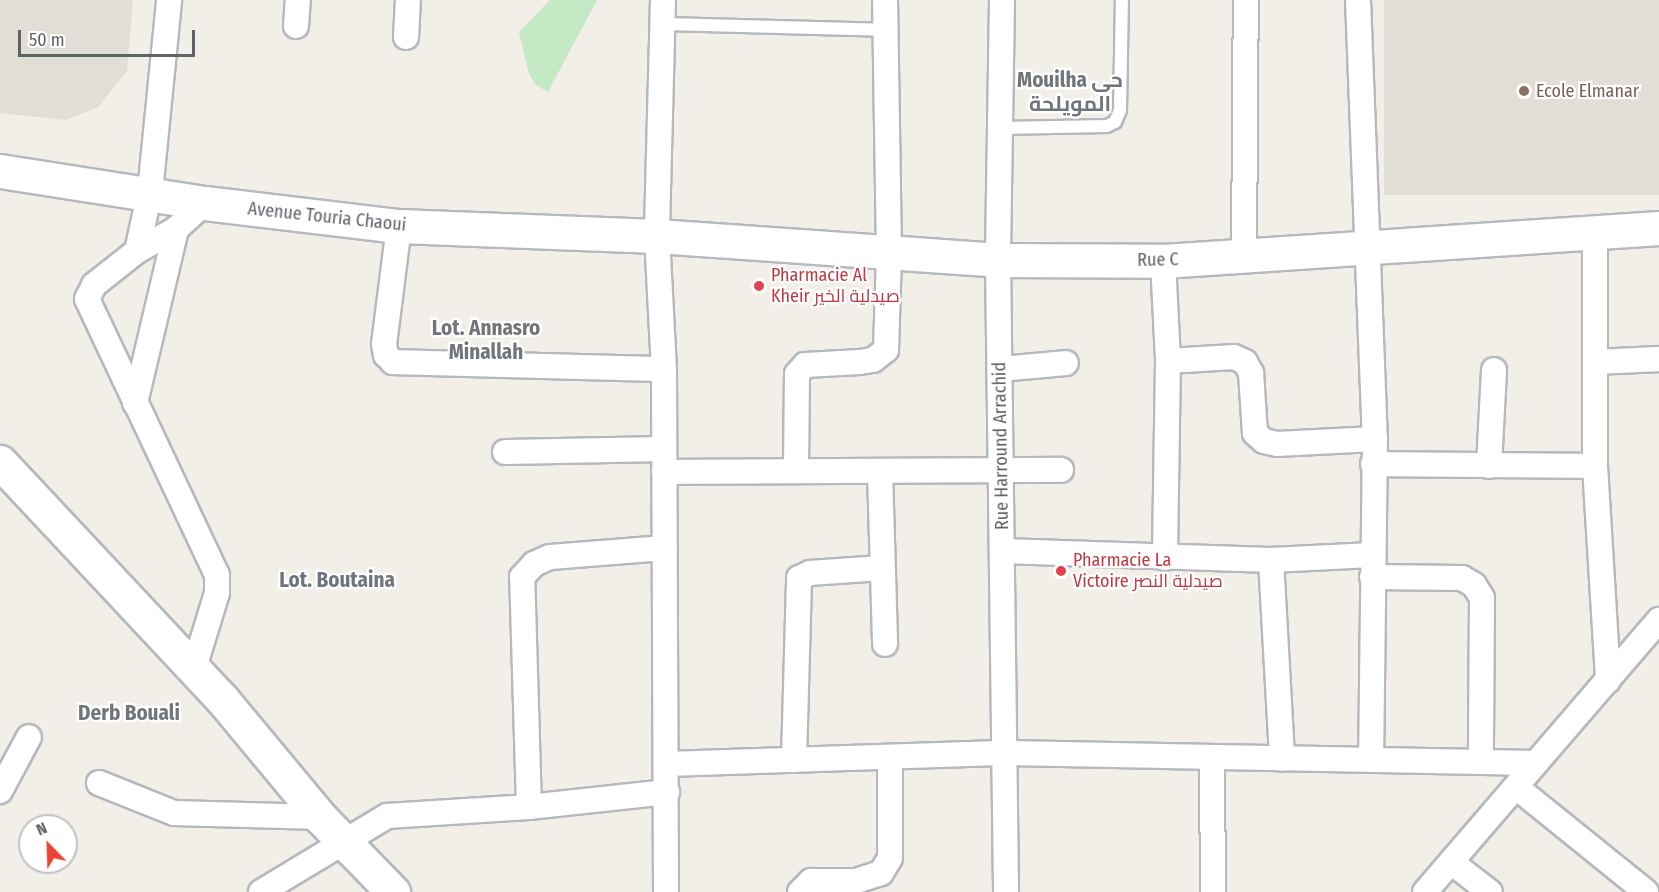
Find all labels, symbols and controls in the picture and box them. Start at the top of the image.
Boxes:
scale bar [21,18,198,56]
text: 50 m [29,29,65,51]
district label: Mouilha حي المويلحة [1017,67,1123,117]
place label: Ecole Elmanar [1536,80,1639,102]
marker: Ecole Elmanar [1517,84,1531,98]
street label: Avenue Touria Chaoui [247,198,407,236]
street label: Rue C [1137,249,1179,271]
place label: Pharmacie Al Kheir صيدلية الخير [771,265,900,308]
marker: Pharmacie Al Kheir صيدلية الخير [752,279,766,293]
district label: Lot. Annasro Minallah [432,315,540,365]
street label: Rue Harround Arrachid [989,362,1013,530]
place label: Pharmacie La Victoire صيدلية النصر [1073,550,1223,592]
marker: Pharmacie La Victoire صيدلية النصر [1054,564,1068,578]
district label: Lot. Boutaina [279,567,395,593]
district label: Derb Bouali [78,700,180,726]
north arrow [18,814,78,874]
text: N [33,818,50,839]

